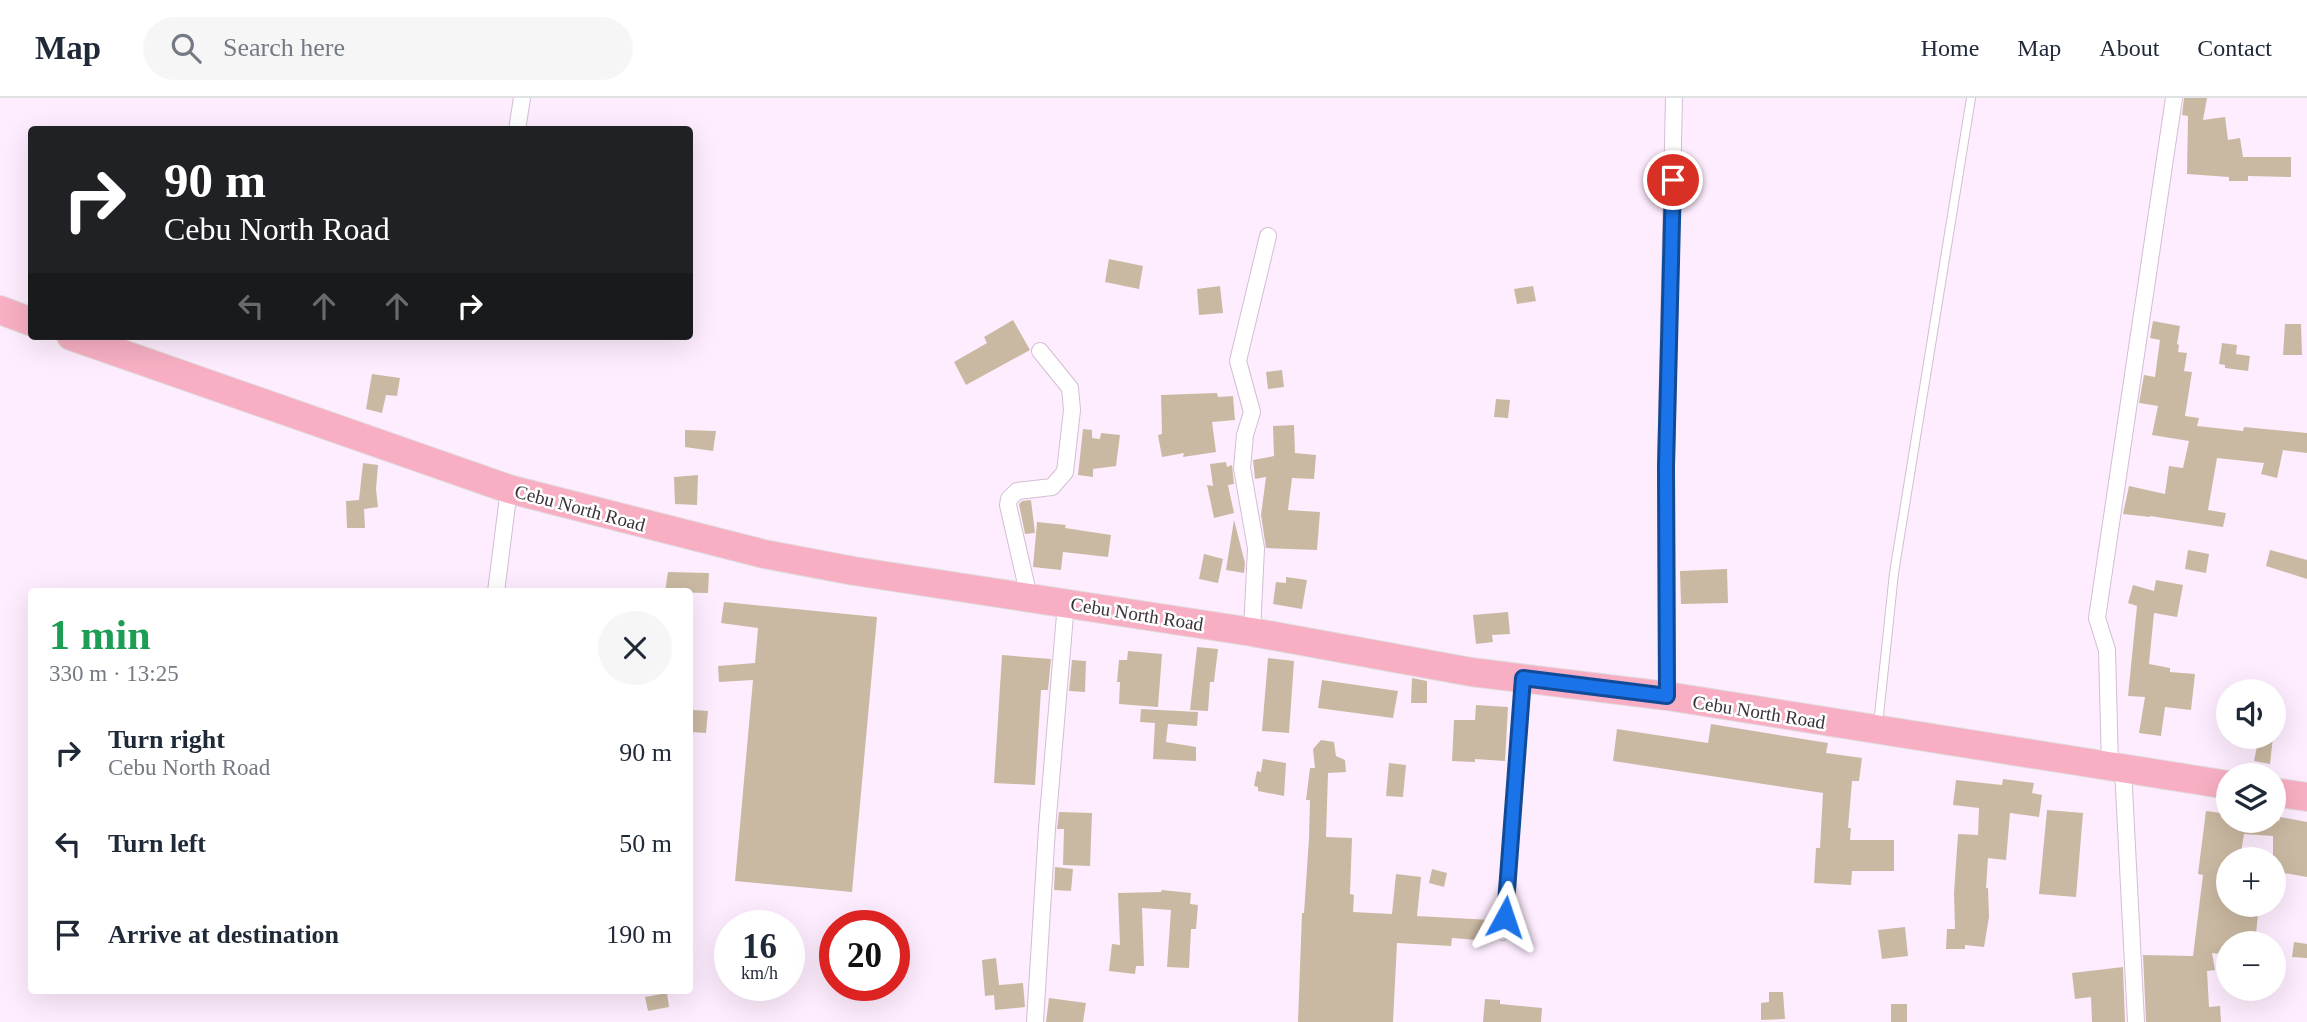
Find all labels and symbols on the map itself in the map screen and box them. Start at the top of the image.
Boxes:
pin [1643,150,1703,210]
street label: Cebu North Road [513,481,648,536]
street label: Cebu North Road [1069,593,1205,635]
street label: Cebu North Road [1691,691,1827,733]
position arrow [1468,880,1542,954]
speed limit sign: 20 [819,910,910,1001]

